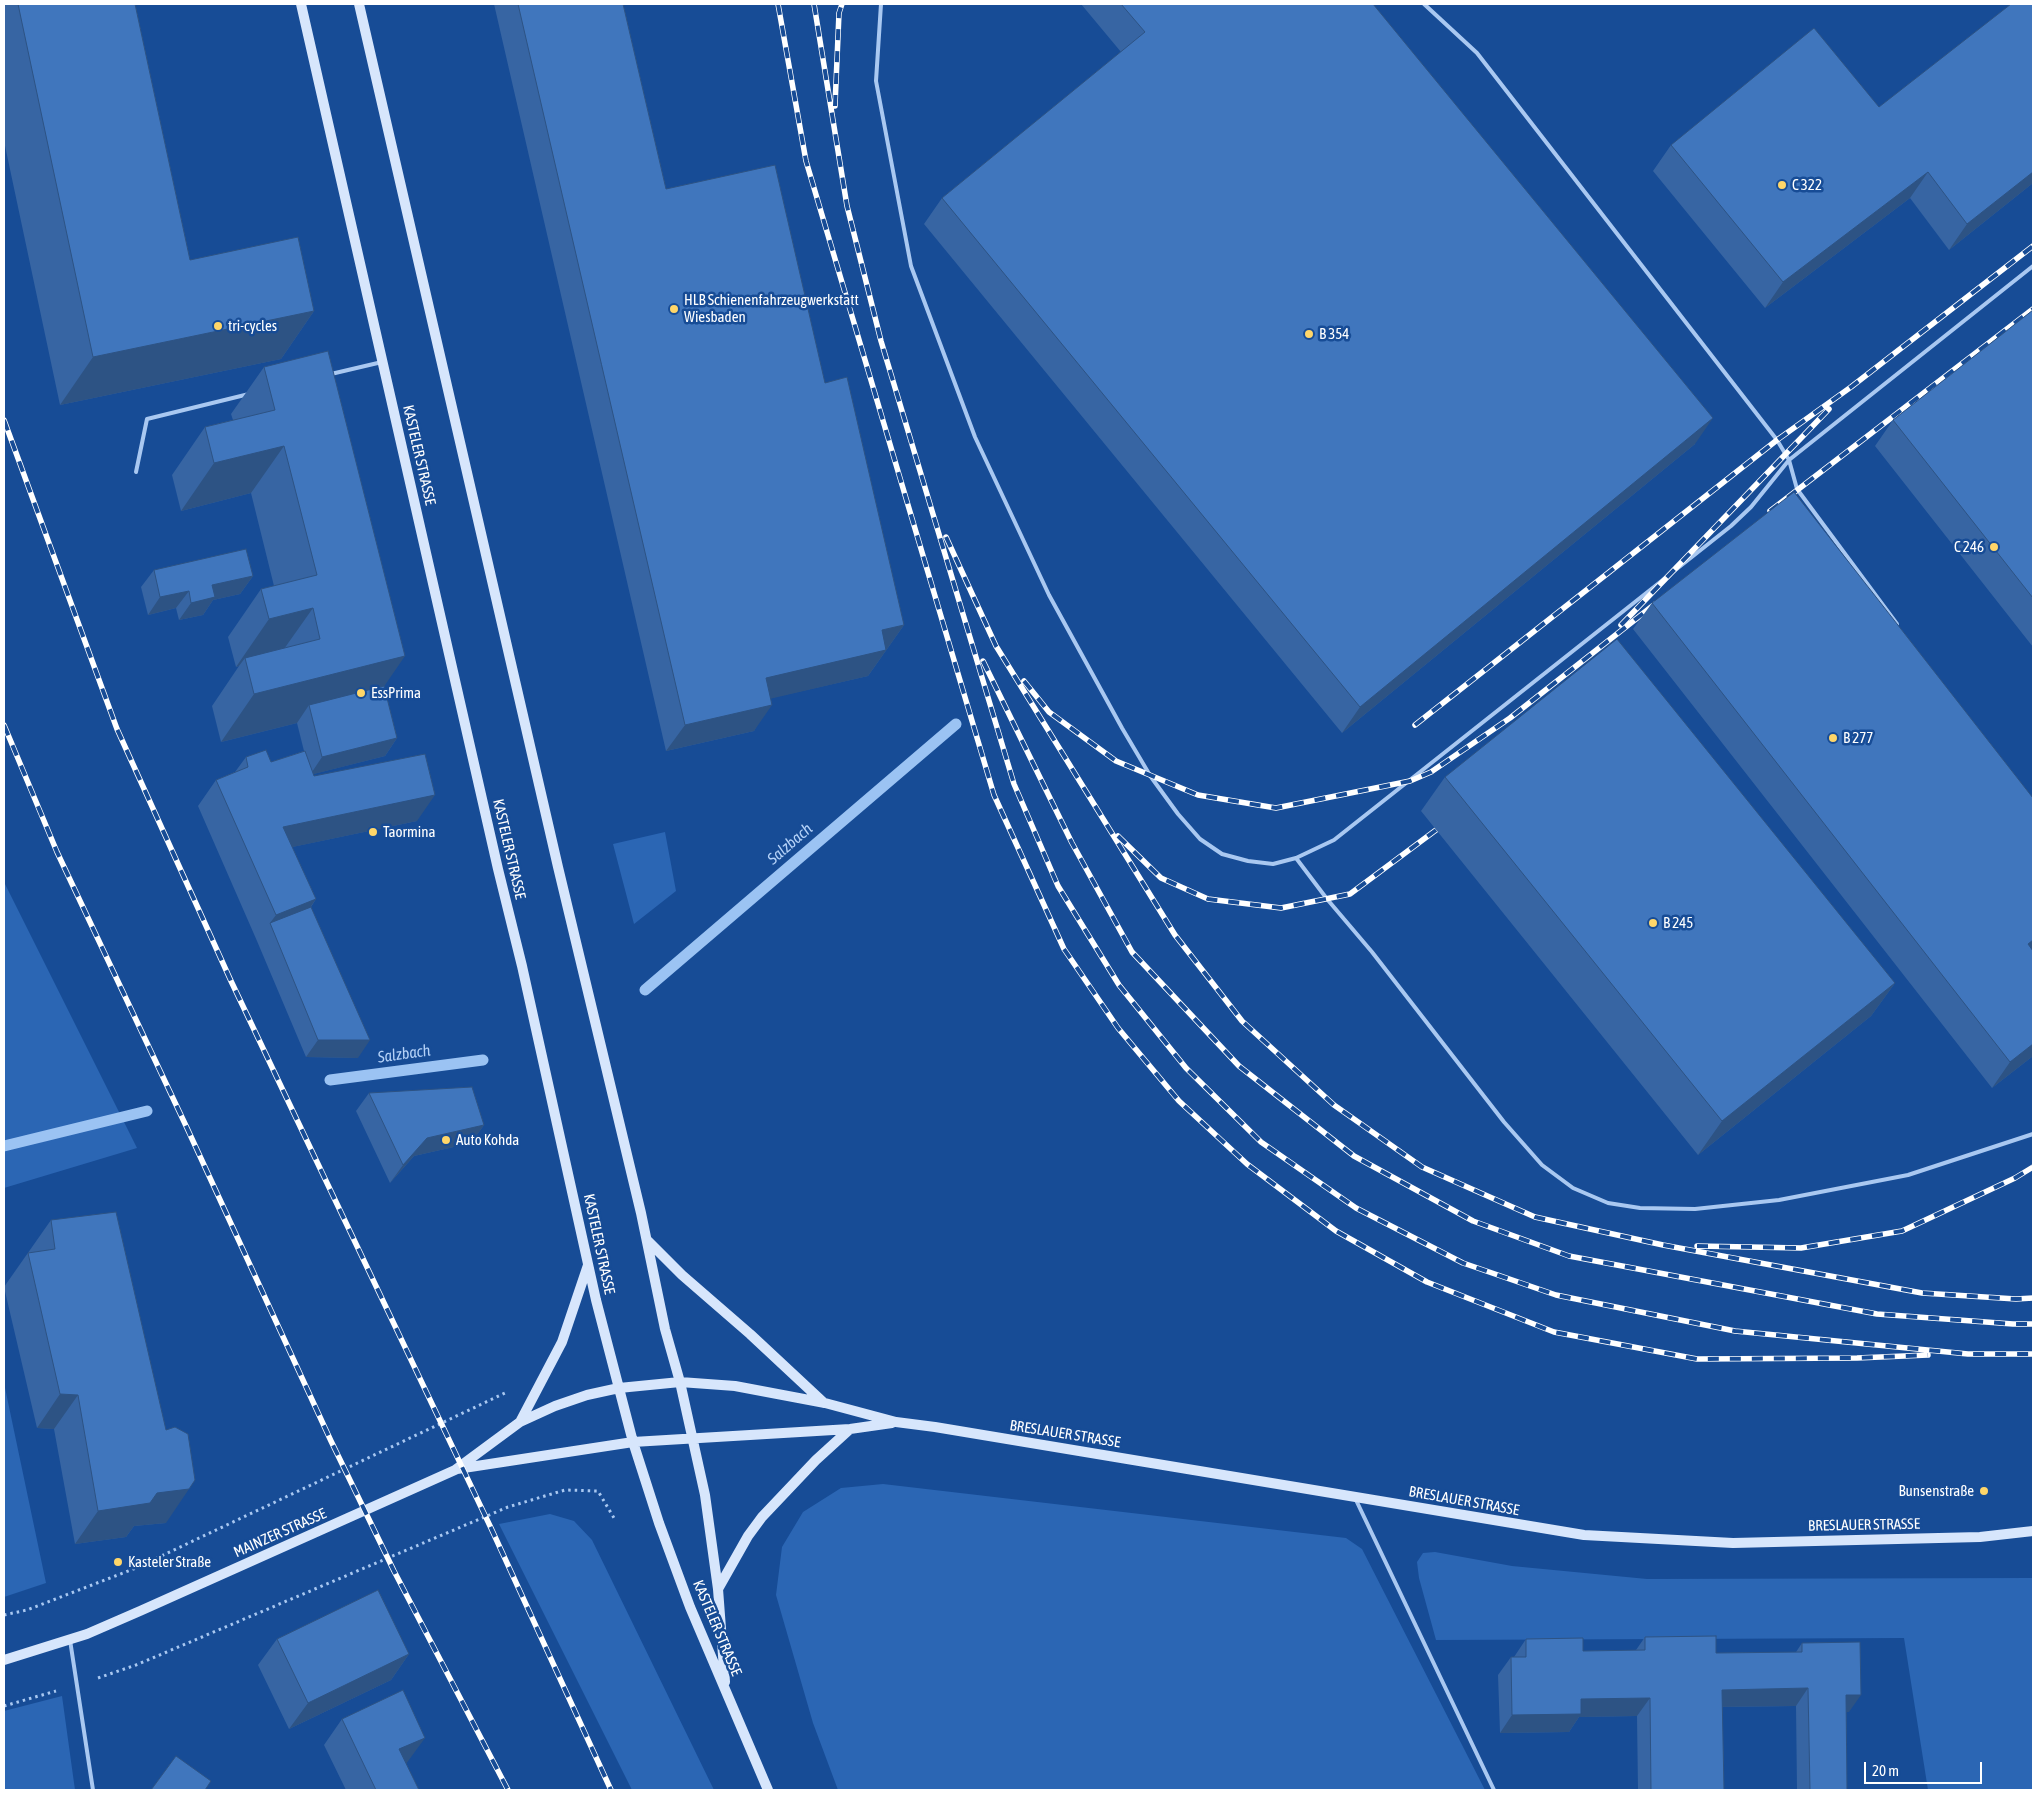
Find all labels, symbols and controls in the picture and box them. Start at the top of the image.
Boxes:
place label: C 322 [1792,176,1822,194]
marker: C 322 [1776,179,1788,191]
place label: HLB Schienenfahrzeugwerkstatt Wiesbaden [684,291,859,326]
marker: HLB Schienenfahrzeugwerkstatt Wiesbaden [668,303,680,315]
place label: tri-cycles [228,317,277,335]
marker: tri-cycles [212,320,224,332]
place label: B 354 [1319,325,1349,343]
marker: B 354 [1303,328,1315,340]
street label: KASTELER STRASSE [399,403,439,507]
place label: C 246 [1954,538,1984,556]
marker: C 246 [1988,541,2000,553]
place label: EssPrima [371,684,421,702]
marker: EssPrima [355,687,367,699]
place label: B 277 [1843,729,1873,747]
marker: B 277 [1827,732,1839,744]
street label: KASTELER STRASSE [489,797,529,901]
water label: Salzbach [764,819,816,869]
place label: Taormina [383,823,435,841]
marker: Taormina [367,826,379,838]
place label: B 245 [1663,914,1693,932]
marker: B 245 [1647,917,1659,929]
water label: Salzbach [376,1041,432,1067]
place label: Auto Kohda [456,1131,519,1149]
marker: Auto Kohda [440,1134,452,1146]
street label: KASTELER STRASSE [580,1192,618,1296]
street label: BRESLAUER STRASSE [1008,1416,1122,1452]
street label: BRESLAUER STRASSE [1407,1482,1521,1520]
place label: Bunsenstraße [1898,1482,1974,1500]
marker: Bunsenstraße [1978,1485,1990,1497]
street label: MAINZER STRASSE [231,1505,329,1561]
street label: BRESLAUER STRASSE [1808,1515,1920,1535]
place label: Kasteler Straße [128,1553,211,1571]
marker: Kasteler Straße [112,1556,124,1568]
street label: KASTELER STRASSE [689,1577,745,1679]
scale bar [1867,1752,1984,1784]
text: 20 m [1872,1762,1899,1779]

